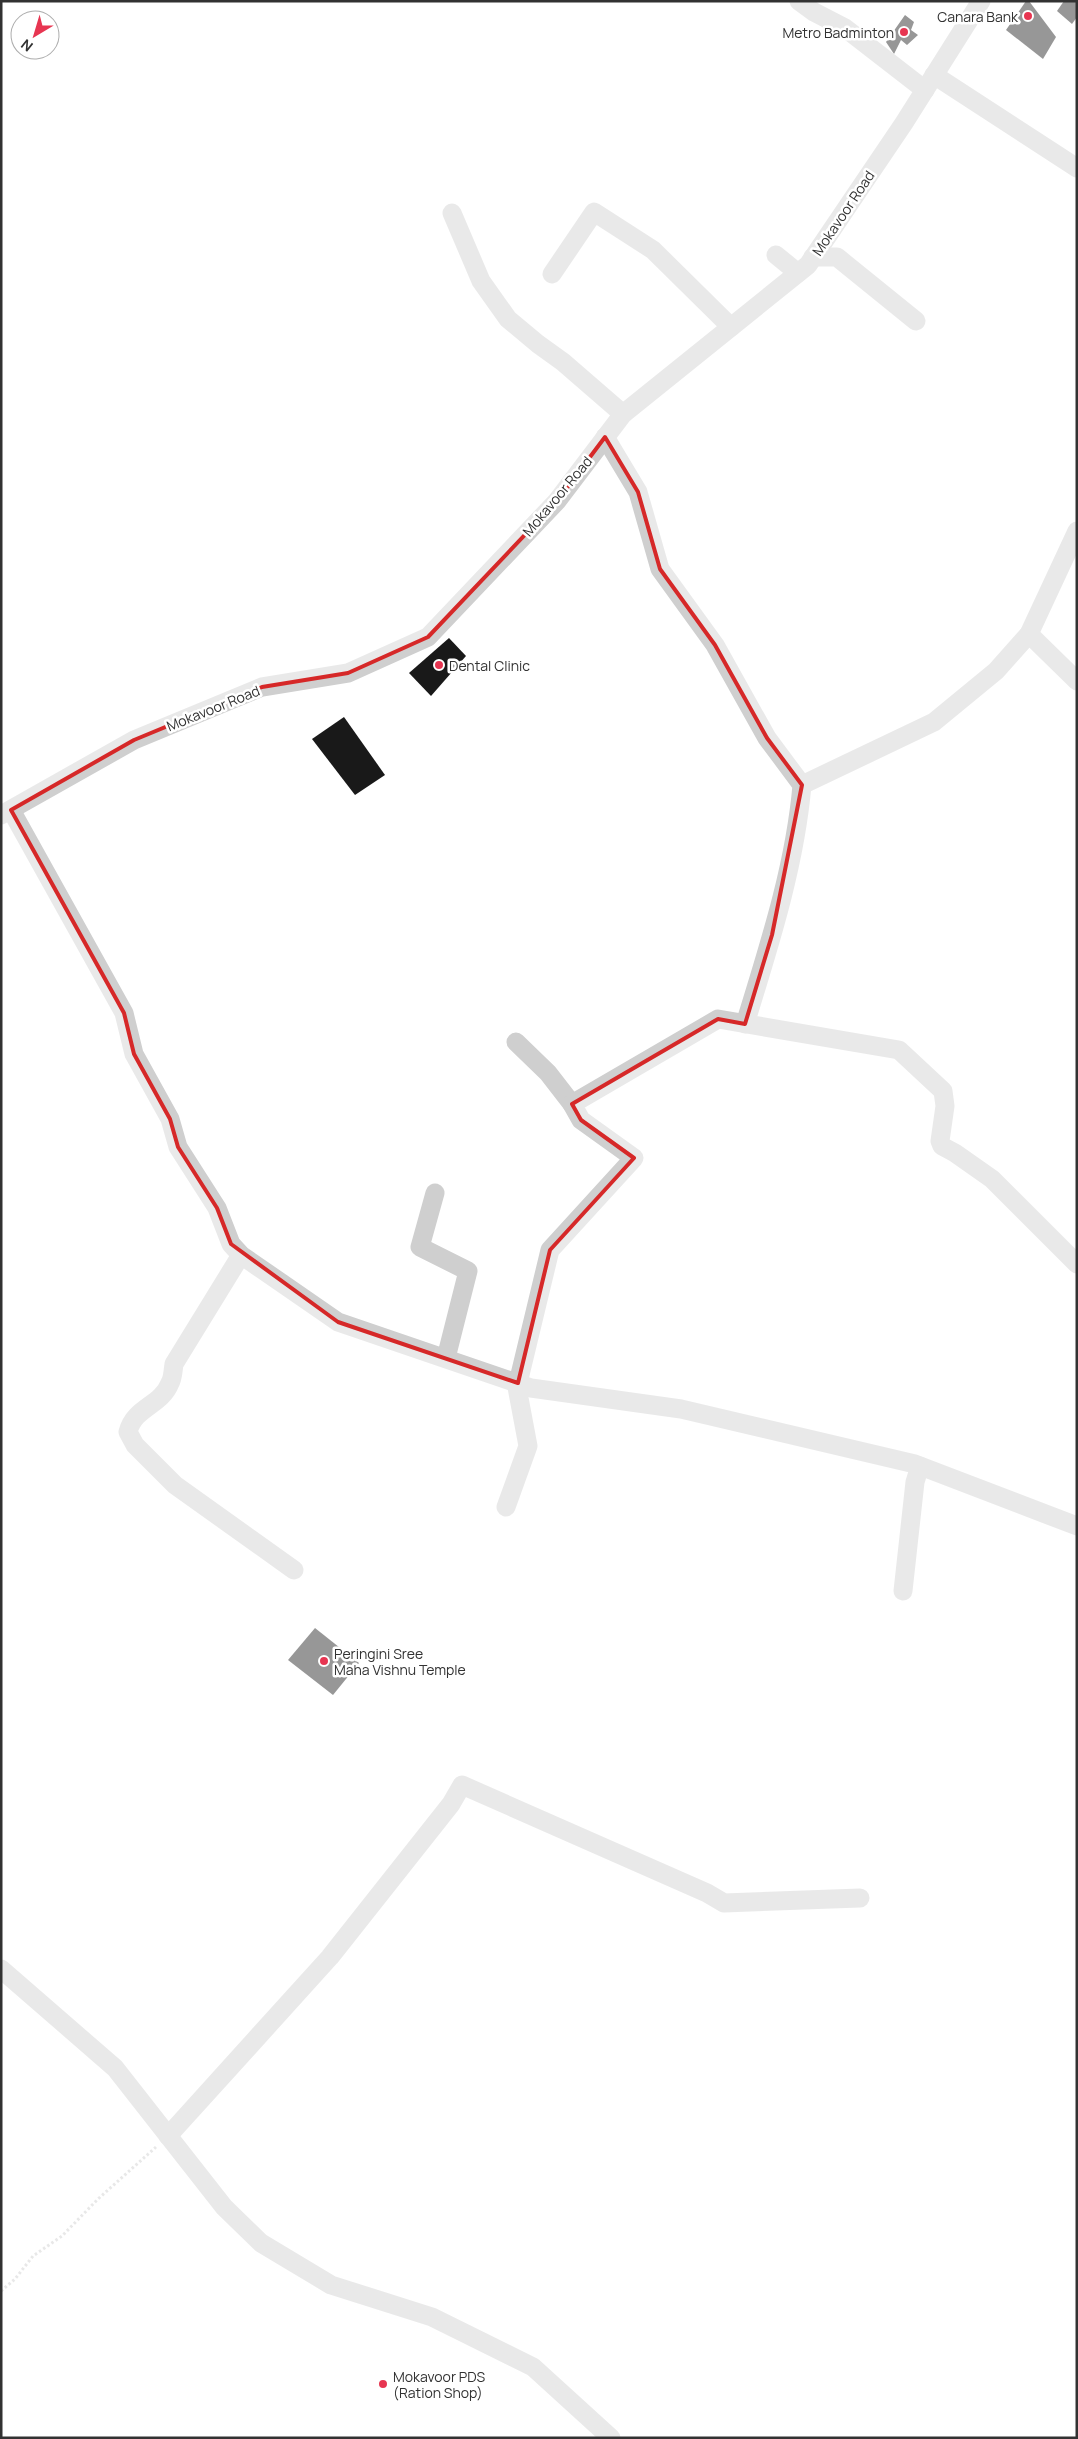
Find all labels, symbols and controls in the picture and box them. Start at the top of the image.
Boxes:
place label: Canara Bank [937,7,1019,26]
north arrow [10,10,60,60]
marker: Canara Bank [1022,10,1034,22]
place label: Metro Badminton [782,23,894,42]
marker: Metro Badminton [898,26,910,38]
text: N [17,35,37,56]
street label: Mokavoor Road [807,167,879,259]
street label: Mokavoor Road [518,452,596,540]
place label: Dental Clinic [449,656,530,675]
marker: Dental Clinic [433,659,445,671]
street label: Mokavoor Road [164,681,262,735]
place label: Peringini Sree Maha Vishnu Temple [334,1644,466,1679]
marker: Peringini Sree Maha Vishnu Temple [318,1655,330,1667]
place label: Mokavoor PDS (Ration Shop) [393,2367,486,2402]
marker: Mokavoor PDS (Ration Shop) [377,2378,389,2390]

